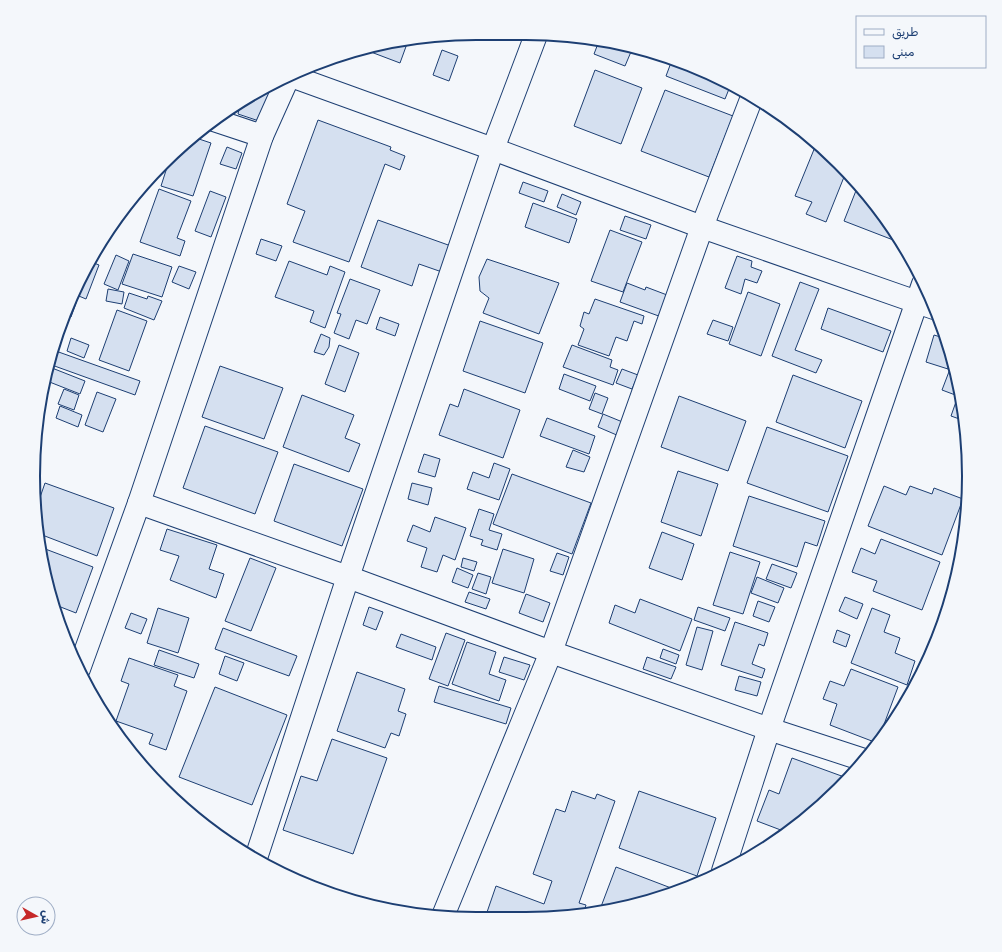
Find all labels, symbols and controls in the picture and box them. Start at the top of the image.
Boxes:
legend [856,16,986,68]
text: طريق [892,25,918,40]
text: مبنى [892,45,915,60]
north arrow [16,896,56,936]
text: ش [38,910,53,925]

